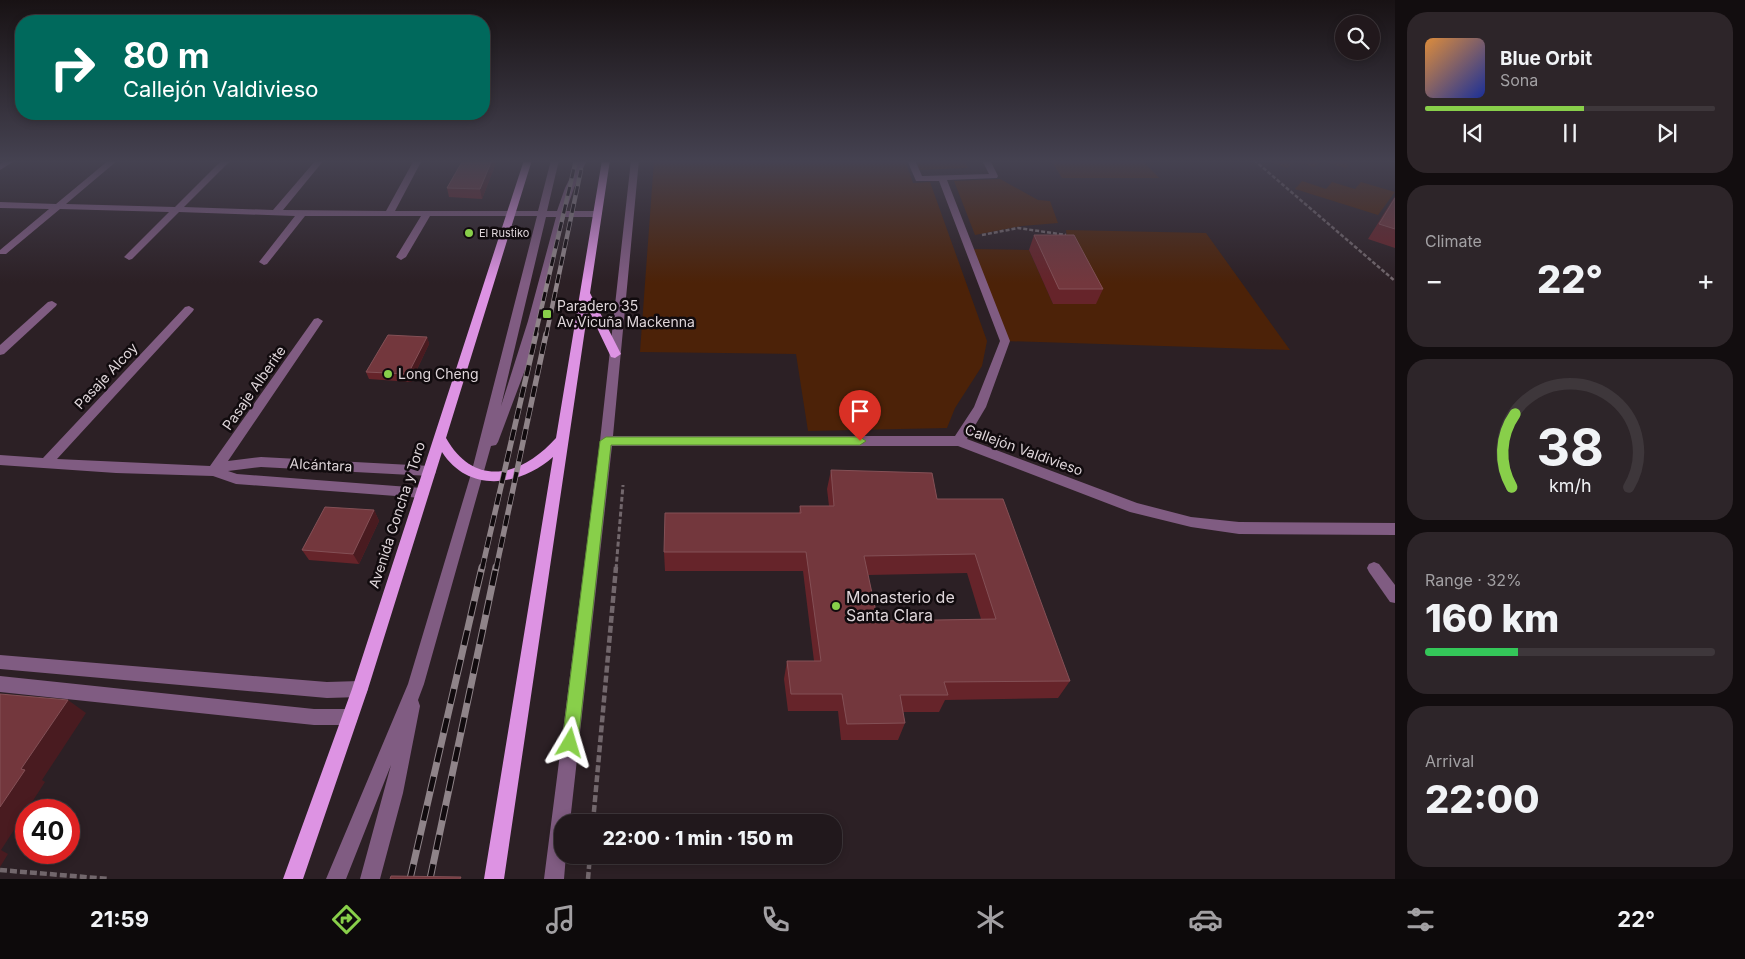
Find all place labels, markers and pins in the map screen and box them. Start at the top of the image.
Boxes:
place label: El Rustiko [479,226,530,240]
marker: El Rustiko [463,227,475,239]
place label: Paradero 35 Av.Vicuña Mackenna [557,297,695,330]
marker: Paradero 35 Av.Vicuña Mackenna [541,308,553,320]
place label: Long Cheng [398,365,479,382]
marker: Long Cheng [382,368,394,380]
pin [839,390,881,441]
place label: Monasterio de Santa Clara [846,587,955,625]
marker: Monasterio de Santa Clara [830,600,842,612]

